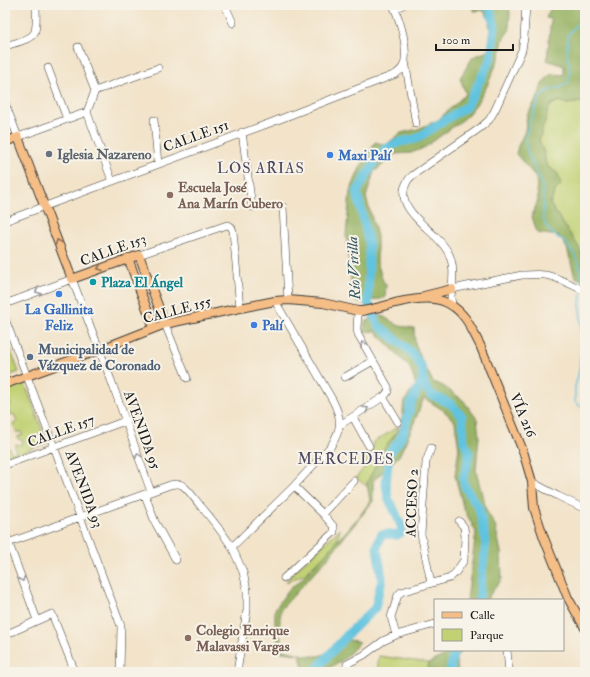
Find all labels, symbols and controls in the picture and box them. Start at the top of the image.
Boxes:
scale bar [436,26,513,52]
text: 100 m [442,33,471,48]
street label: CALLE 151 [161,116,231,156]
place label: Iglesia Nazareno [57,146,152,164]
place label: Maxi Palí [337,147,392,164]
marker: Iglesia Nazareno [44,149,54,159]
marker: Maxi Palí [325,150,335,160]
district label: LOS ARIAS [217,159,305,178]
place label: Escuela José Ana Marín Cubero [177,179,283,212]
marker: Escuela José Ana Marín Cubero [165,190,175,200]
street label: CALLE 153 [78,230,148,270]
water label: Río Virilla [343,236,365,301]
one-way arrow [54,239,63,246]
one-way arrow [96,264,103,272]
place label: Plaza El Ángel [101,273,183,292]
marker: Plaza El Ángel [88,277,98,287]
one-way arrow [35,287,42,295]
marker: La Gallinita Feliz [54,289,64,299]
street label: CALLE 155 [141,293,214,327]
place label: La Gallinita Feliz [25,301,94,334]
place label: Palí [262,317,284,334]
marker: Palí [249,320,259,330]
place label: Municipalidad de Vázquez de Coronado [37,341,161,375]
one-way arrow [361,341,368,348]
marker: Municipalidad de Vázquez de Coronado [25,352,35,362]
street label: AVENIDA 95 [120,387,164,472]
street label: VÍA 216 [506,390,540,441]
one-way arrow [362,406,369,414]
street label: CALLE 157 [25,411,97,451]
street label: AVENIDA 93 [61,447,107,530]
district label: MERCEDES [298,450,394,469]
one-way arrow [134,452,142,459]
street label: ACCESO 2 [402,468,422,539]
one-way arrow [18,575,26,582]
legend [434,599,564,651]
text: Calle [470,608,495,623]
place label: Colegio Enrique Malavassi Vargas [195,622,290,656]
text: Parque [470,628,504,643]
marker: Colegio Enrique Malavassi Vargas [183,633,193,643]

